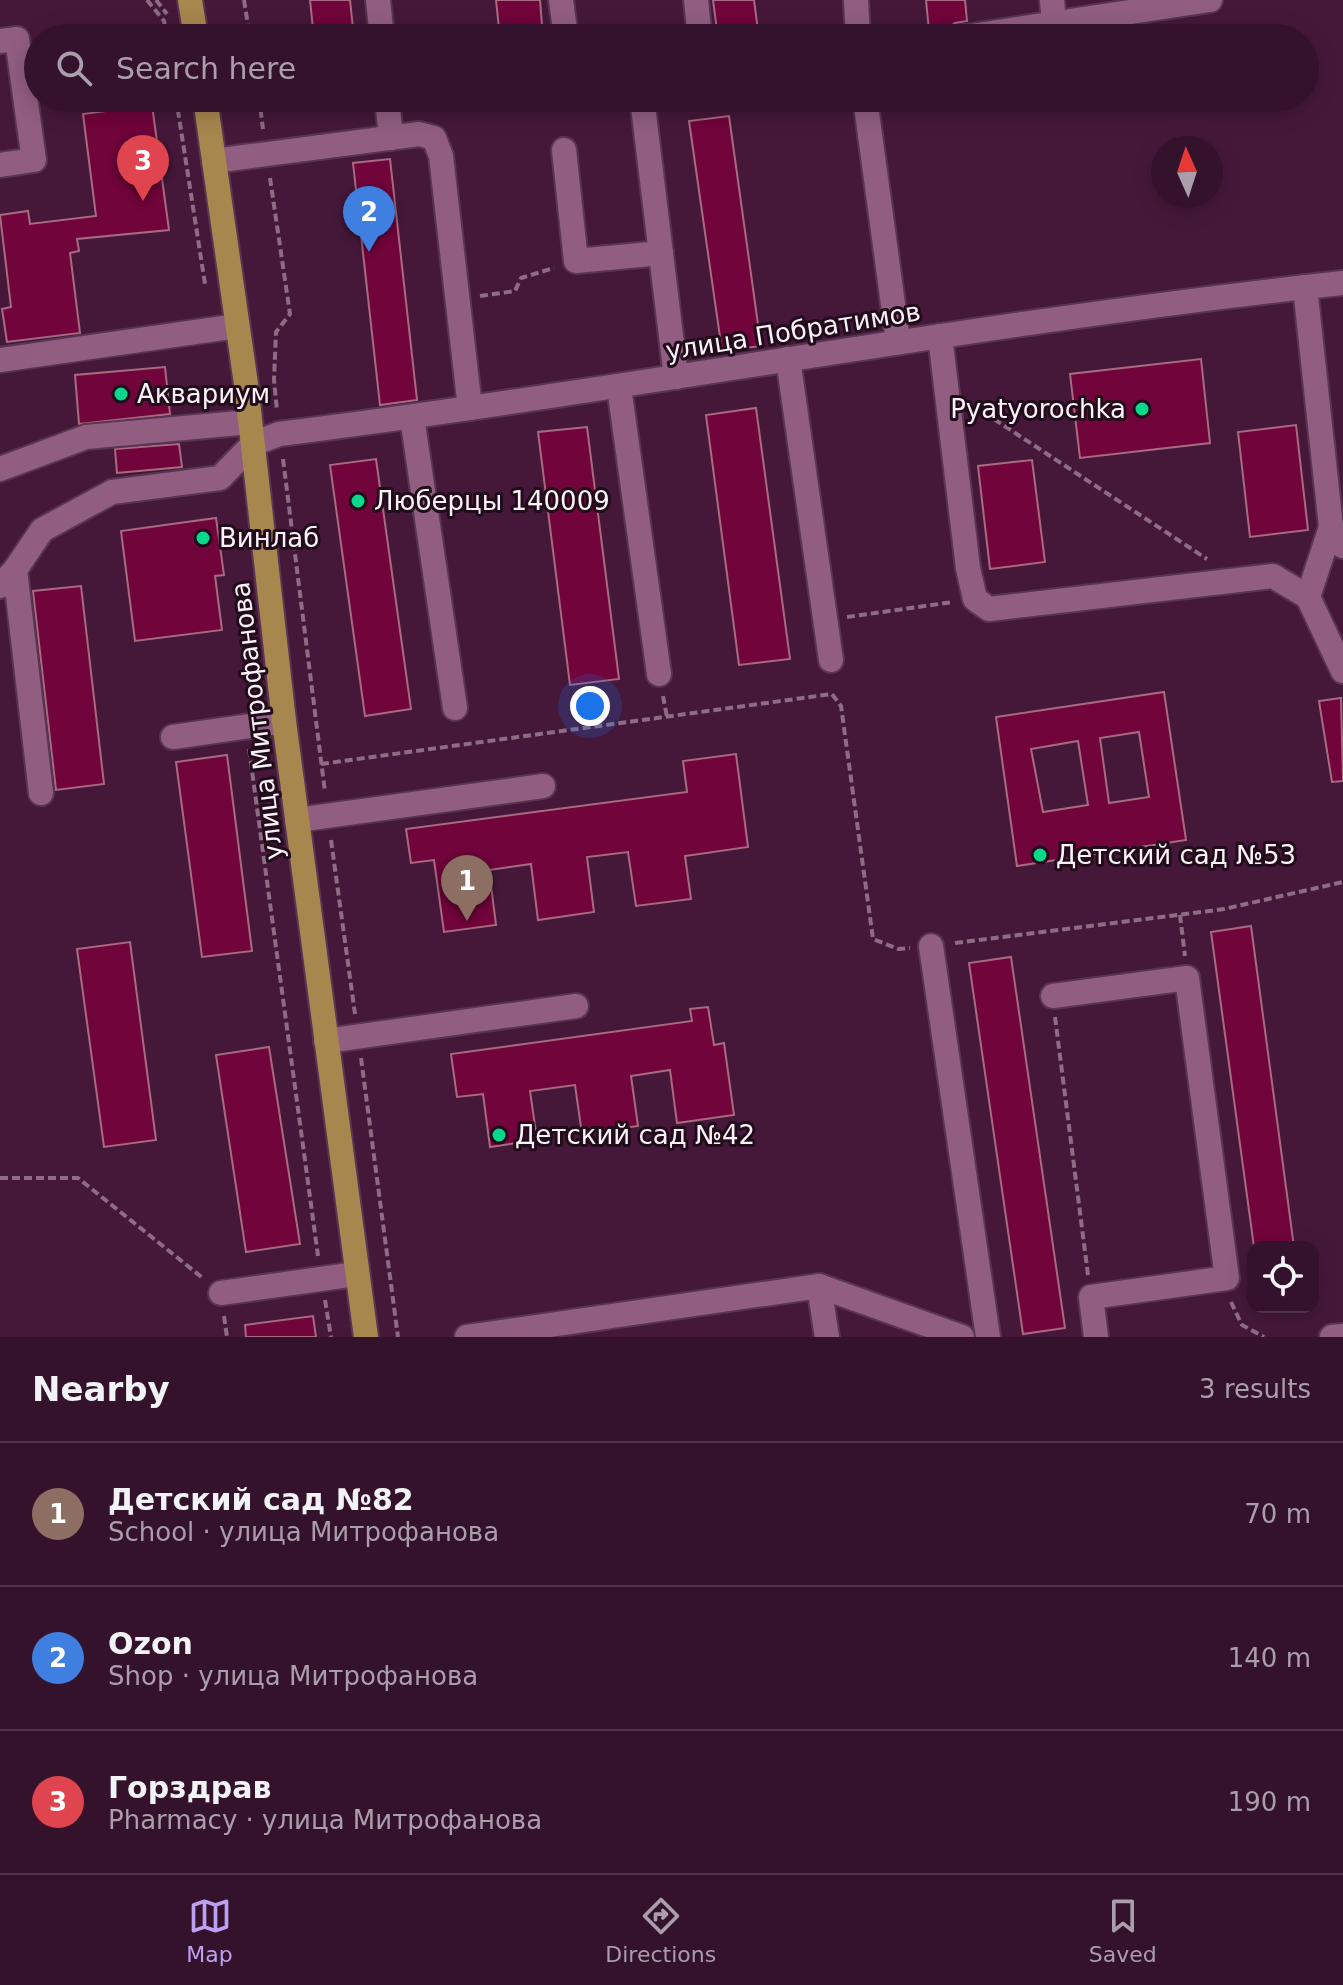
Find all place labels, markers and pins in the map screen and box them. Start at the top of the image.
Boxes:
pin: 3 [117,135,169,201]
pin: 2 [343,186,395,252]
place label: Аквариум [137,379,270,409]
marker: Аквариум [112,385,130,403]
place label: Pyatyorochka [950,394,1126,424]
marker: Pyatyorochka [1133,400,1151,418]
place label: Люберцы 140009 [374,486,610,516]
marker: Люберцы 140009 [349,492,367,510]
place label: Винлаб [219,523,319,553]
marker: Винлаб [194,529,212,547]
place label: Детский сад №53 [1056,840,1296,870]
marker: Детский сад №53 [1031,846,1049,864]
pin: 1 [441,855,493,921]
place label: Детский сад №42 [515,1120,755,1150]
marker: Детский сад №42 [490,1126,508,1144]

